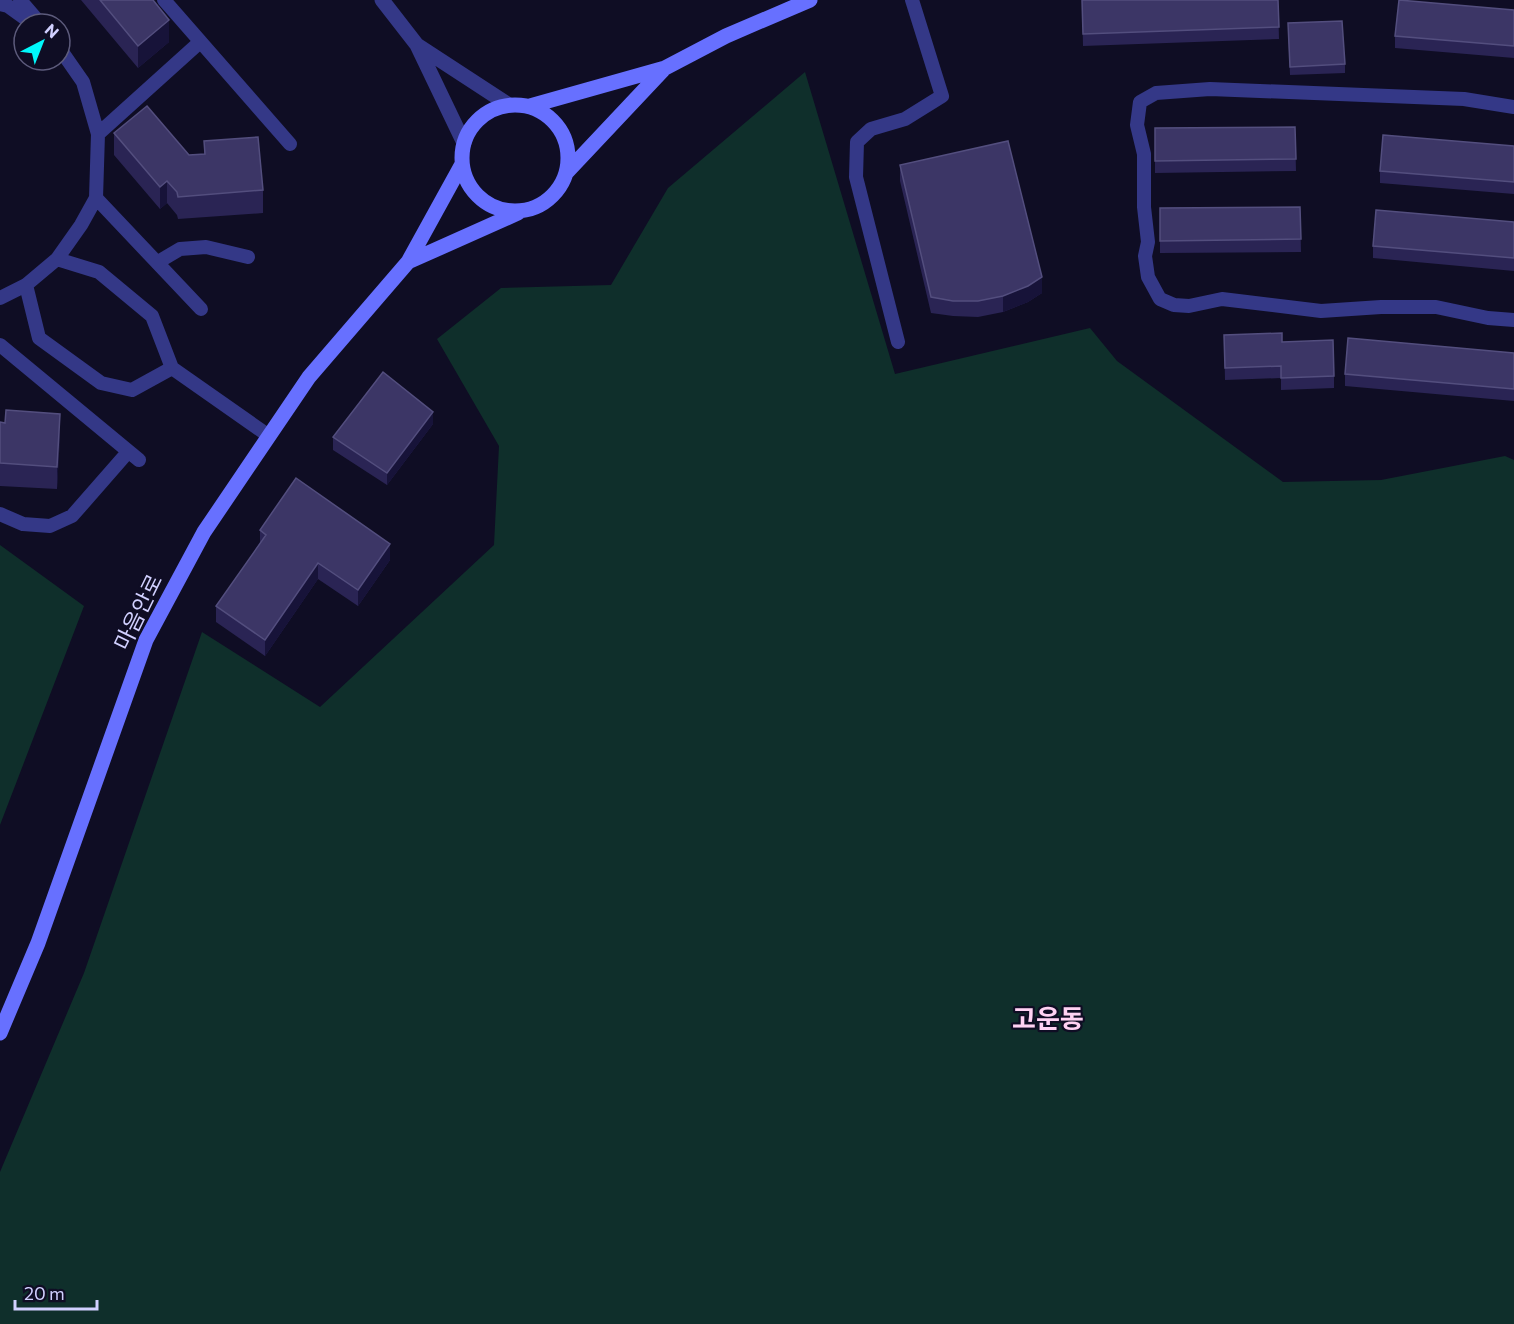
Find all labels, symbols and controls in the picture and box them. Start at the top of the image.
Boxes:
north arrow [12,12,72,72]
text: N [42,19,63,42]
street label: 마음안로 [108,569,167,654]
district label: 고운동 [1012,1002,1084,1033]
scale bar [15,1273,98,1311]
text: 20 m [24,1282,65,1304]

